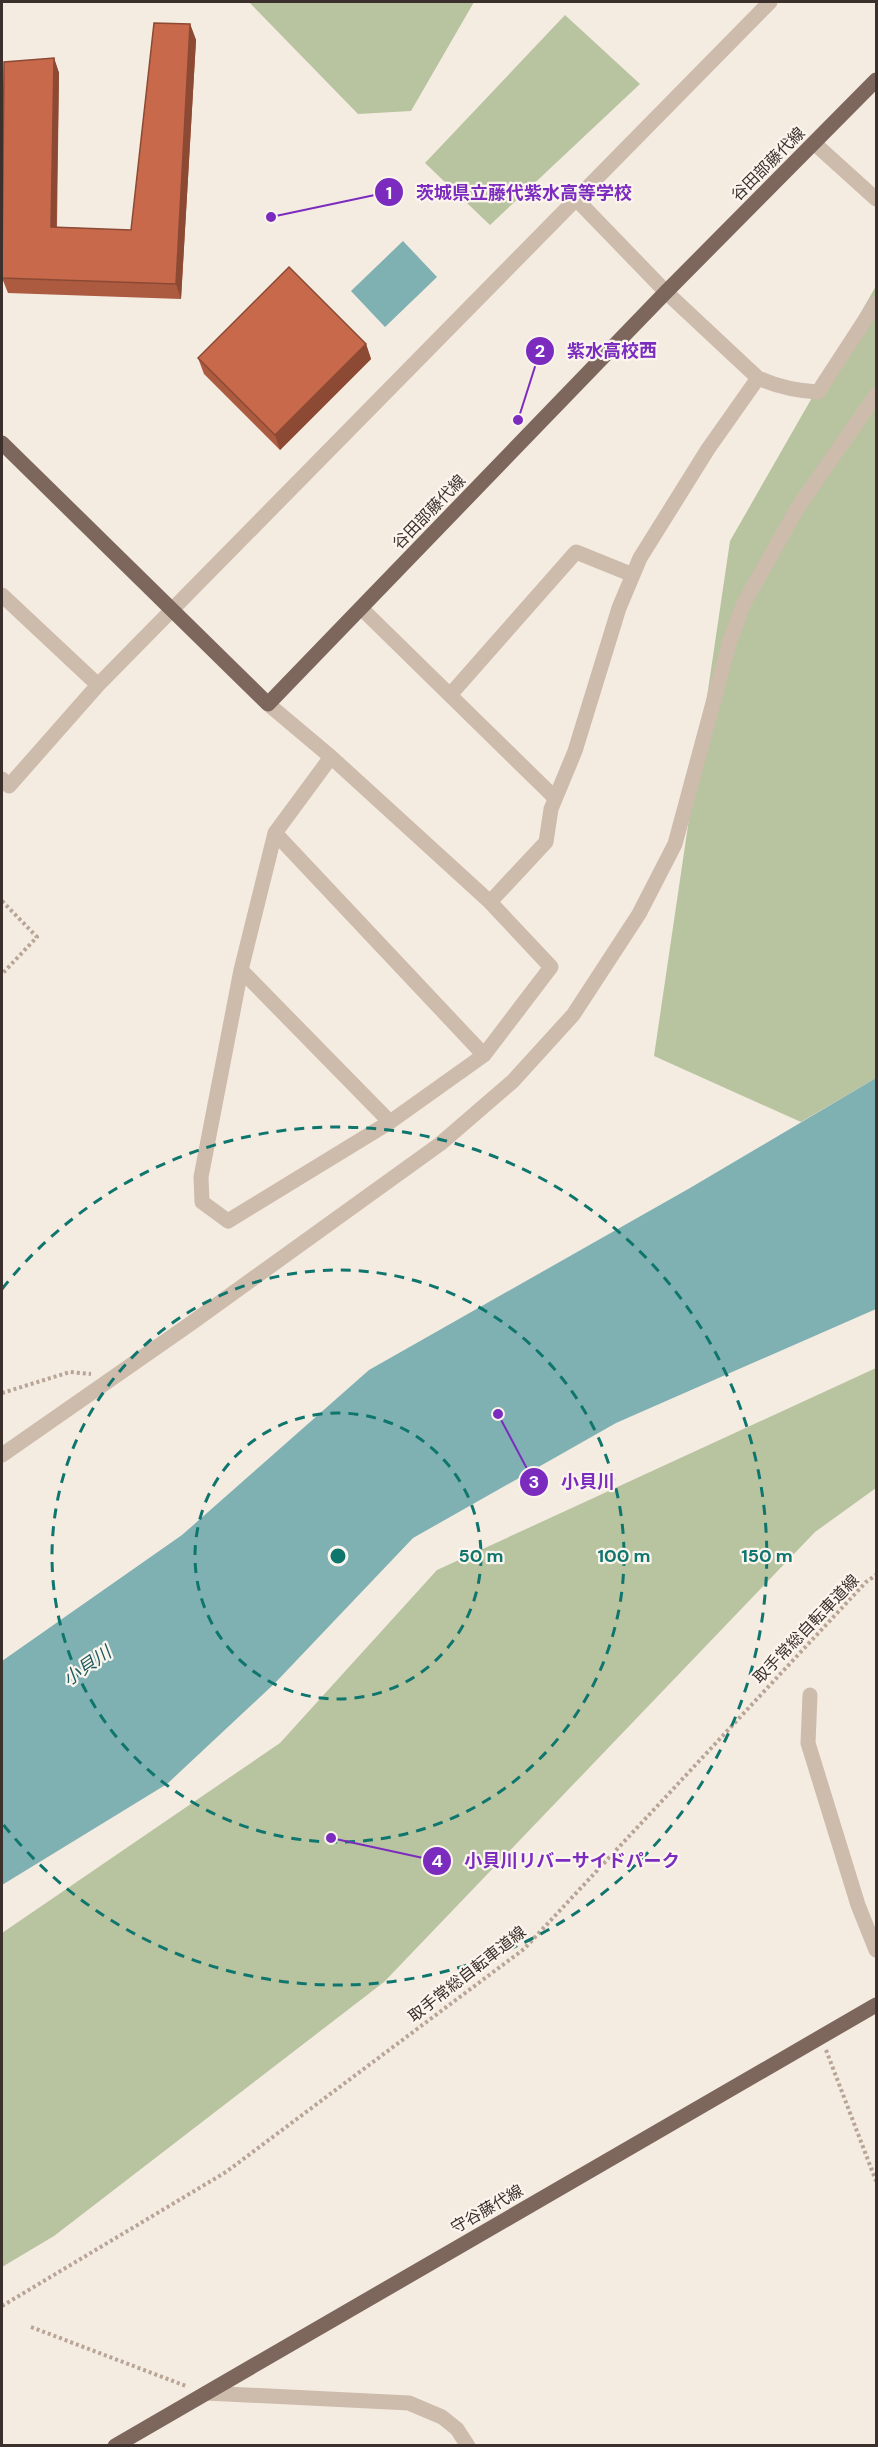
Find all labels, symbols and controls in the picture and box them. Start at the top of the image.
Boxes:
street label: 谷田部藤代線 [727,123,809,205]
callout: 茨城県立藤代紫水高等学校 [374,174,644,210]
text: 1 [386,181,392,205]
text: 茨城県立藤代紫水高等学校 [416,181,632,205]
callout: 紫水高校西 [525,333,669,369]
text: 2 [535,339,545,363]
text: 紫水高校西 [567,339,657,363]
street label: 谷田部藤代線 [388,470,470,554]
callout: 小貝川 [519,1464,627,1500]
text: 3 [529,1470,539,1494]
text: 小貝川 [561,1470,615,1494]
text: 50 m [458,1544,504,1568]
text: 100 m [597,1544,651,1568]
text: 150 m [741,1544,793,1568]
centre of rings [328,1546,348,1566]
street label: 取手常総自転車道線 [748,1570,864,1688]
water label: 小貝川 [58,1640,118,1691]
callout: 小貝川リバーサイドパーク [422,1843,692,1879]
text: 4 [431,1849,443,1873]
text: 小貝川リバーサイドパーク [464,1849,680,1873]
street label: 取手常総自転車道線 [404,1921,530,2027]
street label: 守谷藤代線 [447,2180,527,2238]

